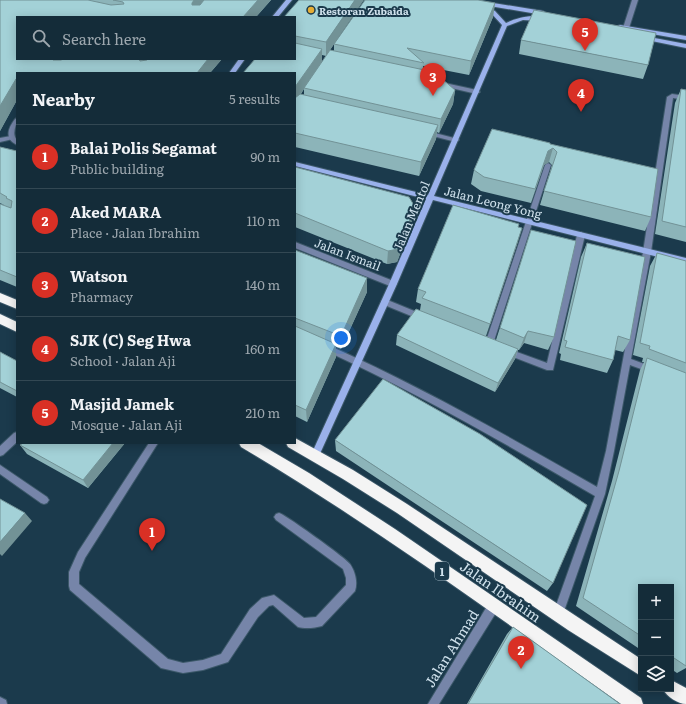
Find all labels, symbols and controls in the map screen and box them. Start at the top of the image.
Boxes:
place label: Restoran Zubaida [319,3,409,18]
marker: Restoran Zubaida [306,5,316,15]
search box [16,16,296,60]
pin: 5 [572,18,598,51]
icon: search [30,27,52,49]
text: Search here [62,27,146,50]
pin: 3 [420,63,446,96]
pin: 4 [568,79,594,112]
text: Nearby [32,86,95,111]
text: 5 results [229,89,280,108]
text: Balai Polis Segamat [70,136,217,159]
text: 1 [42,147,48,166]
text: 90 m [250,147,280,166]
text: Public building [70,159,164,178]
street label: Jalan Mentol [388,178,434,254]
street label: Jalan Leong Yong [442,181,544,223]
text: Aked MARA [70,200,161,223]
text: 2 [42,211,48,230]
text: 110 m [247,211,280,230]
text: Place · Jalan Ibrahim [70,223,200,242]
street label: Jalan Ismail [312,233,384,275]
text: Watson [70,264,128,287]
text: 3 [41,275,49,294]
text: 140 m [245,275,280,294]
text: Pharmacy [70,287,133,306]
text: SJK (C) Seg Hwa [70,328,191,351]
your location [331,328,351,348]
text: 4 [41,339,49,358]
text: 160 m [245,339,280,358]
text: School · Jalan Aji [70,351,176,370]
text: Masjid Jamek [70,392,174,415]
text: 5 [41,403,49,422]
text: 210 m [245,403,280,422]
text: Mosque · Jalan Aji [70,415,182,434]
pin: 1 [139,518,165,551]
street label: Jalan Ibrahim [456,556,546,627]
road number: 1 [435,562,449,580]
map controls [638,584,674,692]
button: + [638,584,674,620]
street label: Jalan Ahmad [419,605,483,691]
button: − [638,620,674,656]
pin: 2 [508,636,534,669]
button: layers [638,656,674,692]

